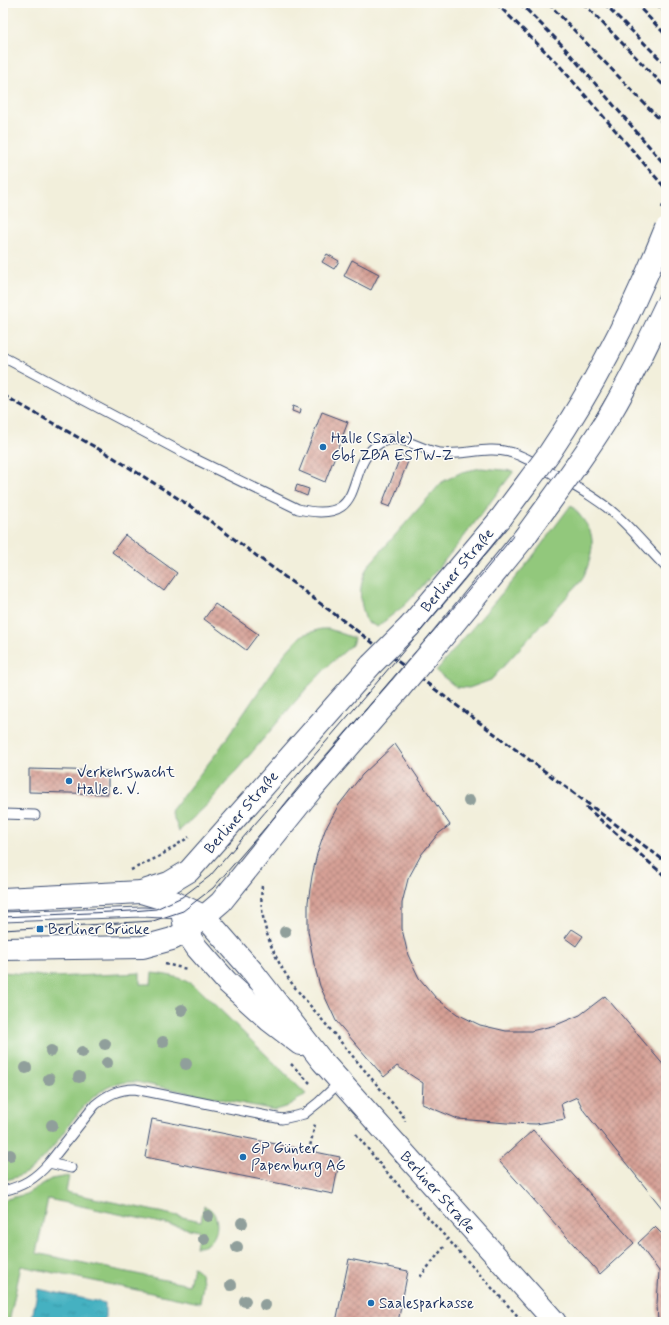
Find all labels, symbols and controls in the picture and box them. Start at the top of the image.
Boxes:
place label: Halle (Saale) Gbf ZBA ESTW-Z [331,429,454,466]
marker: Halle (Saale) Gbf ZBA ESTW-Z [318,442,328,452]
street label: Berliner Straße [417,524,499,617]
place label: Verkehrswacht Halle e. V. [77,763,175,800]
street label: Berliner Straße [200,767,283,858]
marker: Verkehrswacht Halle e. V. [64,776,74,786]
place label: Berliner Brücke [48,920,150,940]
marker: Berliner Brücke [35,924,45,934]
place label: GP Günter Papenburg AG [251,1139,346,1177]
street label: Berliner Straße [395,1147,479,1238]
marker: GP Günter Papenburg AG [238,1152,248,1162]
place label: Saalesparkasse [379,1294,474,1314]
marker: Saalesparkasse [366,1298,376,1308]

